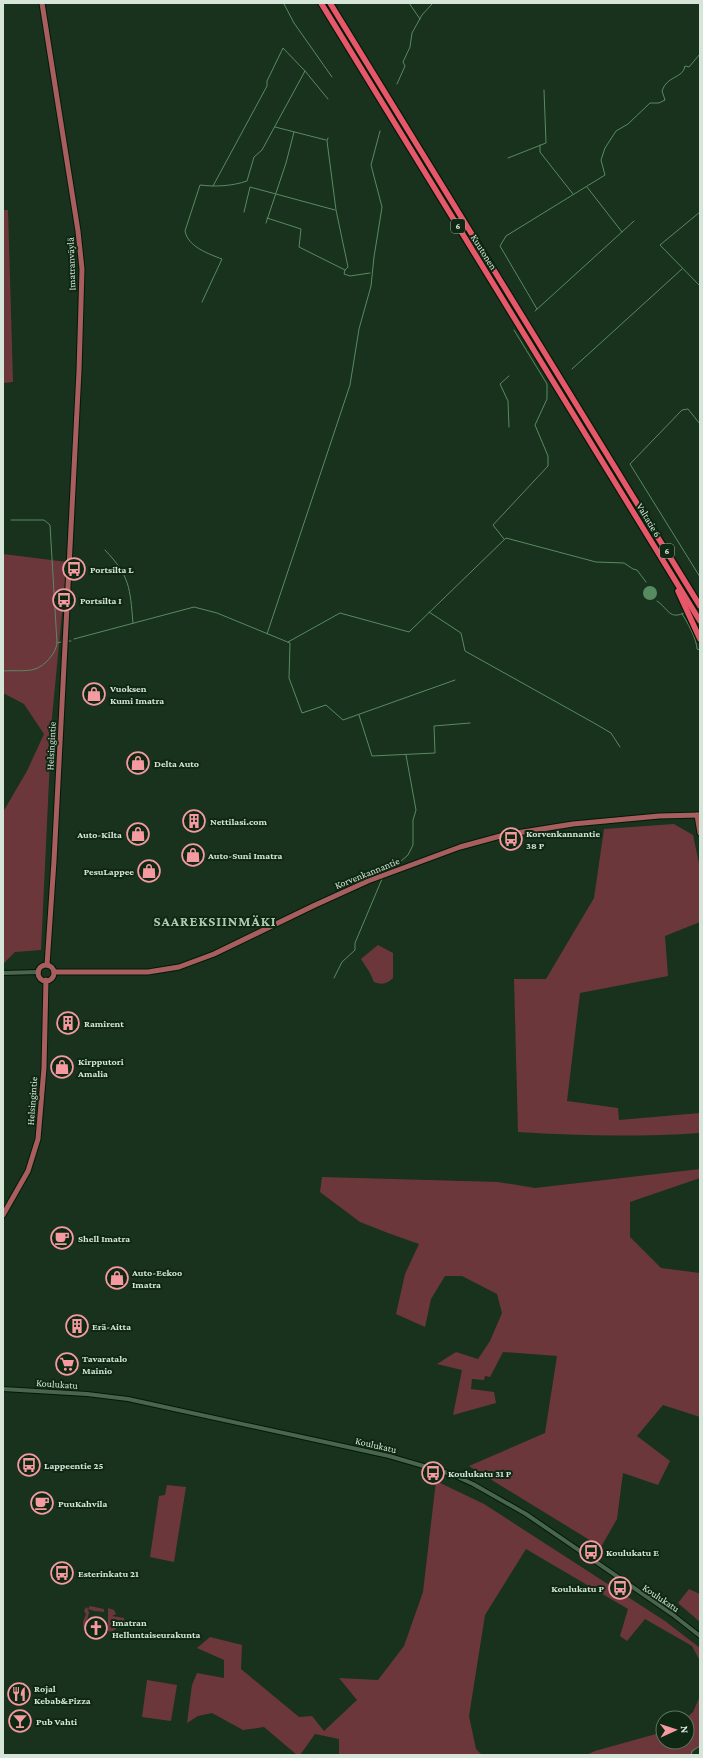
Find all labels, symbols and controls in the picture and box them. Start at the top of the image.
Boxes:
road number: 6 [451,219,465,233]
street label: Kuutonen [469,232,499,272]
street label: Imatranväylä [65,237,77,291]
street label: Valtatie 6 [635,501,663,539]
road number: 6 [660,544,674,558]
bus stop icon: Portsilta L [61,556,87,582]
place label: Portsilta L [90,564,134,575]
bus stop icon: Portsilta I [51,587,77,613]
place label: Portsilta I [80,595,122,606]
shop icon: Vuoksen Kumi Imatra [81,681,107,707]
place label: Vuoksen Kumi Imatra [109,683,164,706]
street label: Helsingintie [44,721,58,771]
shop icon: Delta Auto [125,750,151,776]
place label: Delta Auto [154,758,199,769]
building icon: Nettilasi.com [181,808,207,834]
place label: Nettilasi.com [210,816,268,827]
shop icon: Auto-Kilta [125,821,151,847]
bus stop icon: Korvenkannantie 38 P [498,826,524,852]
place label: Korvenkannantie 38 P [526,828,600,851]
place label: Auto-Kilta [76,829,122,840]
shop icon: Auto-Suni Imatra [180,842,206,868]
place label: Auto-Suni Imatra [207,850,283,861]
street label: Korvenkannantie [333,855,402,891]
shop icon: PesuLappee [136,858,162,884]
place label: PesuLappee [84,866,134,877]
district label: SAAREKSIINMÄKI [153,913,277,929]
building icon: Ramirent [55,1010,81,1036]
place label: Ramirent [84,1018,124,1029]
shop icon: Kirpputori Amalia [49,1054,75,1080]
place label: Kirpputori Amalia [77,1056,124,1079]
street label: Helsingintie [25,1076,39,1126]
cafe icon: Shell Imatra [49,1225,75,1251]
place label: Shell Imatra [78,1233,130,1244]
shop icon: Auto-Eekoo Imatra [104,1265,130,1291]
place label: Auto-Eekoo Imatra [131,1267,182,1290]
building icon: Erä-Aitta [64,1313,90,1339]
place label: Erä-Aitta [92,1321,131,1332]
supermarket icon: Tavaratalo Mainio [54,1351,80,1377]
place label: Tavaratalo Mainio [82,1353,127,1376]
street label: Koulukatu [36,1377,79,1391]
street label: Koulukatu [354,1435,398,1455]
bus stop icon: Lappeentie 25 [16,1452,42,1478]
place label: Lappeentie 25 [44,1460,103,1471]
bus stop icon: Koulukatu 31 P [420,1460,446,1486]
place label: Koulukatu 31 P [448,1468,512,1479]
cafe icon: PuuKahvila [29,1490,55,1516]
place label: PuuKahvila [58,1498,107,1509]
bus stop icon: Koulukatu E [578,1539,604,1565]
place label: Koulukatu E [606,1547,659,1558]
bus stop icon: Esterinkatu 21 [49,1560,75,1586]
place label: Esterinkatu 21 [78,1568,139,1579]
bus stop icon: Koulukatu P [607,1575,633,1601]
street label: Koulukatu [641,1582,682,1615]
place label: Koulukatu P [551,1583,604,1594]
church icon: Imatran Helluntaiseurakunta [83,1615,109,1641]
place label: Imatran Helluntaiseurakunta [112,1617,200,1640]
restaurant icon: Rojal Kebab&Pizza [6,1681,32,1707]
place label: Rojal Kebab&Pizza [34,1683,91,1706]
bar icon: Pub Vahti [7,1708,33,1734]
north arrow [655,1710,695,1750]
place label: Pub Vahti [36,1716,77,1727]
text: N [679,1725,691,1734]

